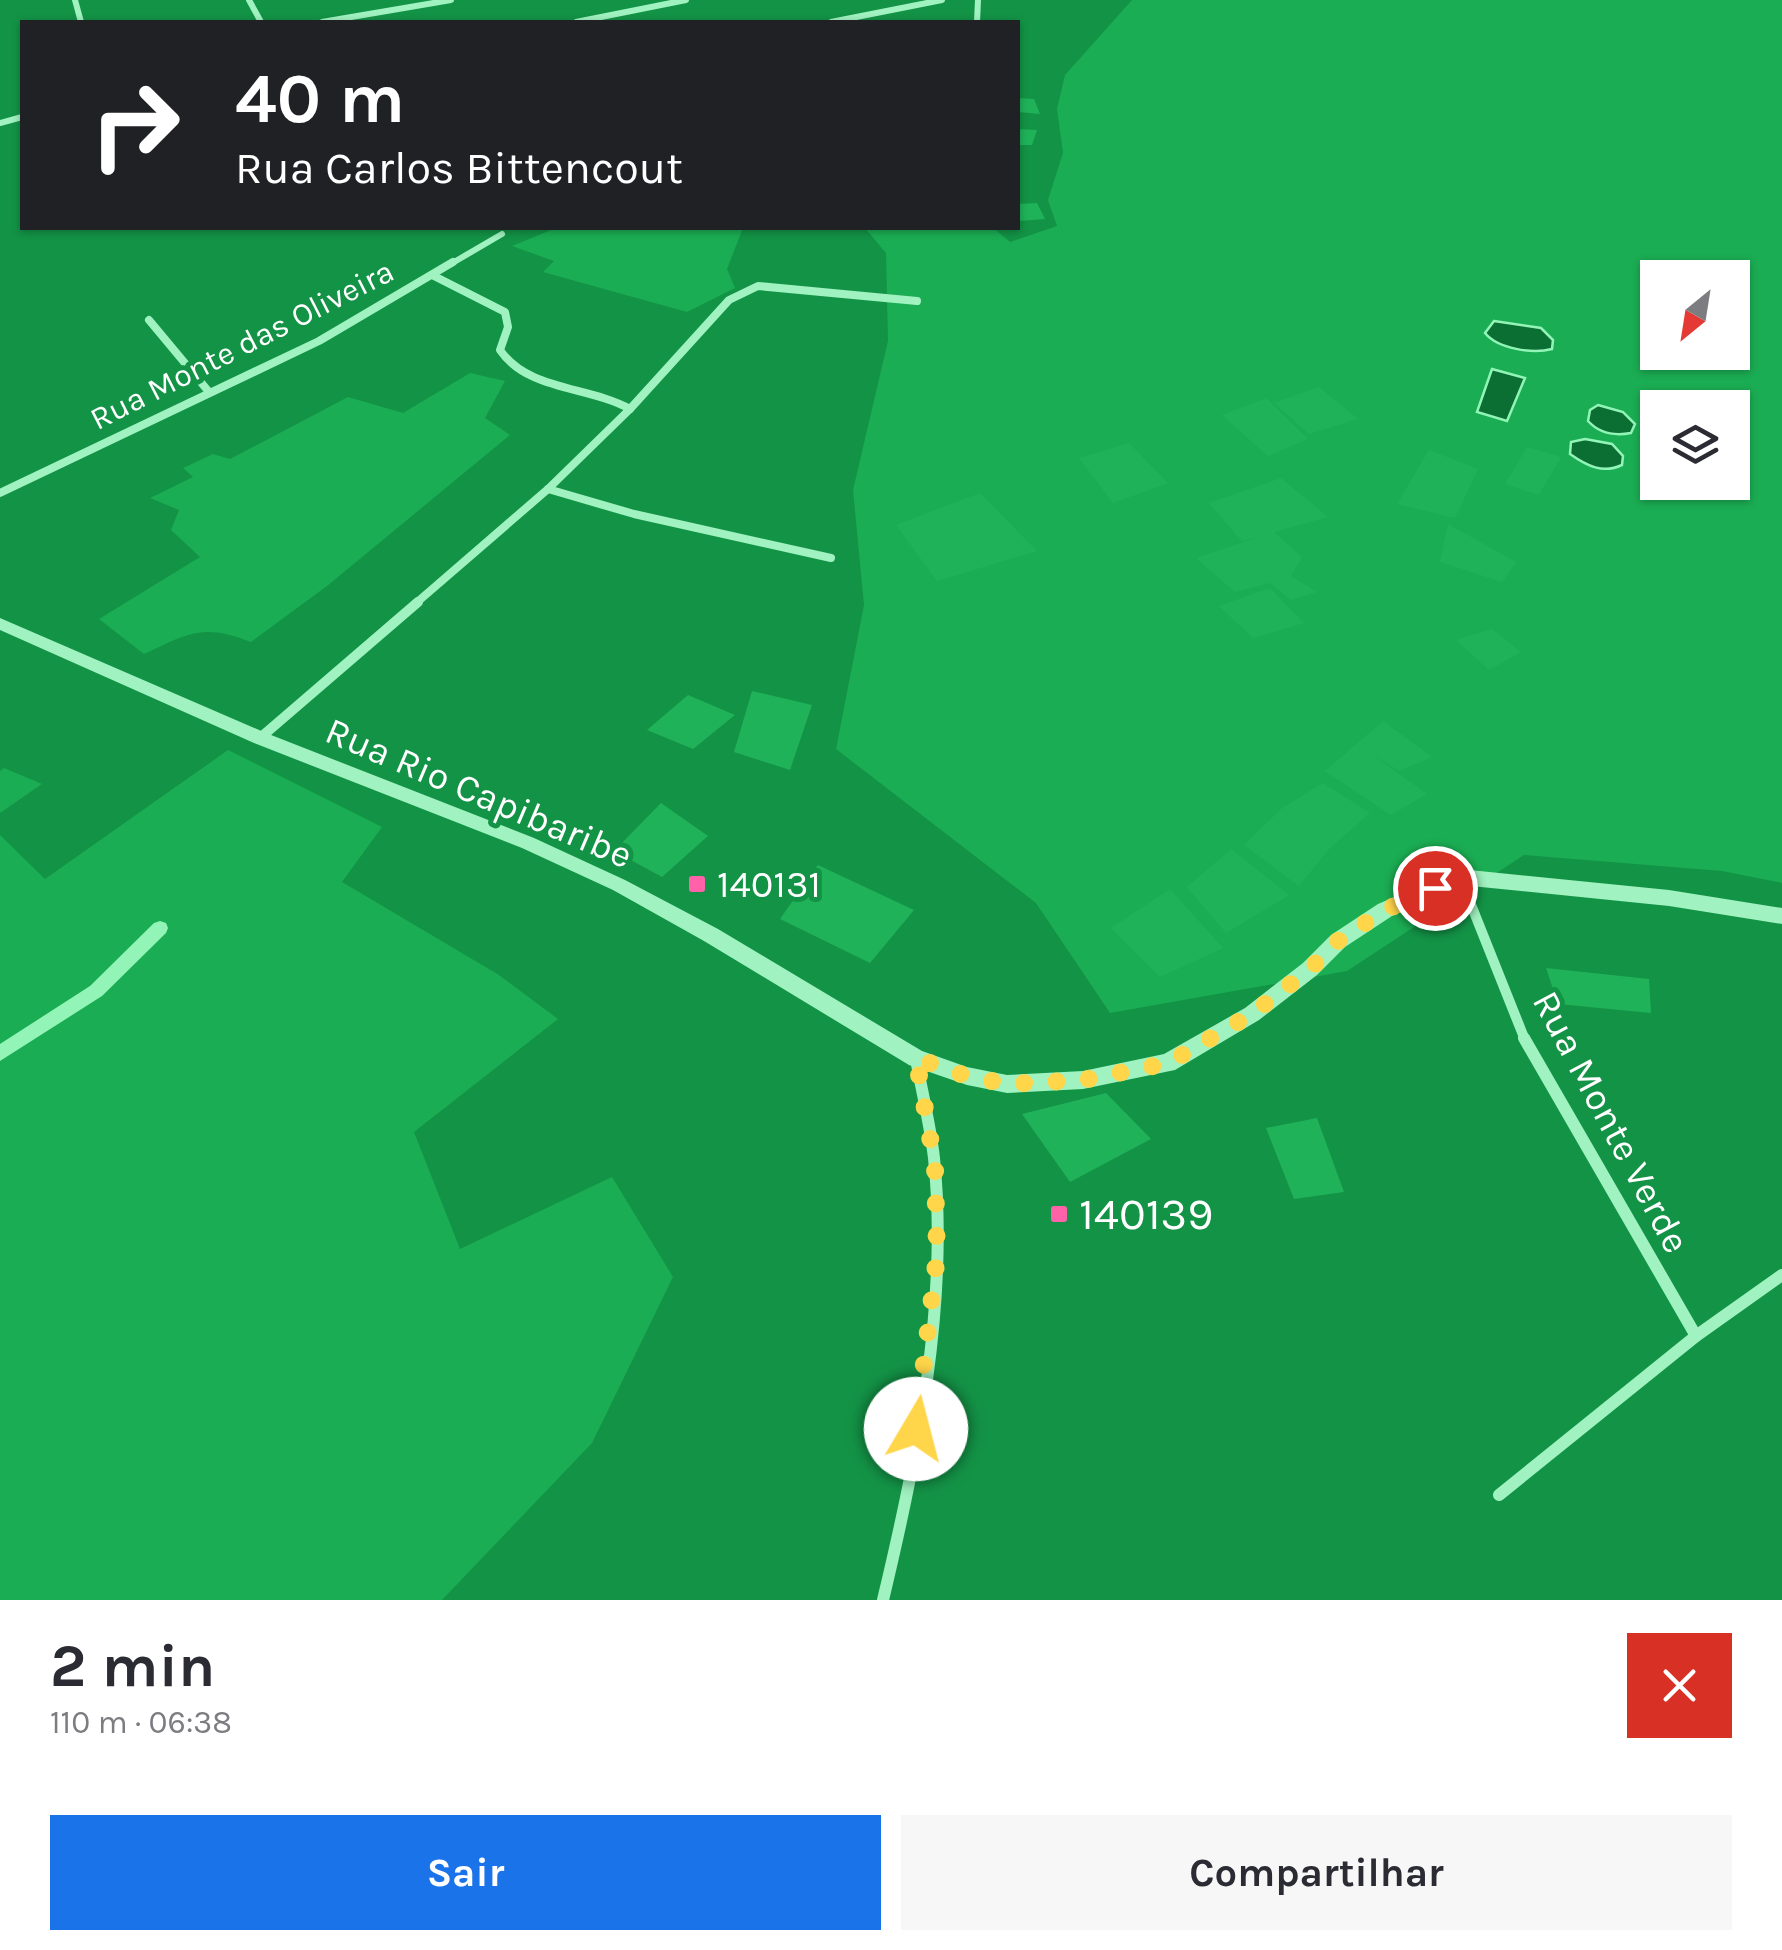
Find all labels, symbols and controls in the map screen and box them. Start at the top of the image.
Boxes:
text: 40 m [235,58,405,140]
icon: right [70,60,200,190]
text: Rua Carlos Bittencout [235,142,683,194]
street label: Rua Monte das Oliveira [84,252,400,438]
north arrow [1640,260,1750,370]
map controls [1640,260,1750,500]
button: layers [1640,390,1750,500]
street label: Rua Rio Capibaribe [319,708,639,878]
pin [1393,846,1478,931]
icon: arrive [1408,861,1463,916]
place label: 140131 [717,862,821,907]
marker: 140131 [686,873,708,895]
street label: Rua Monte Verde [1523,983,1699,1261]
place label: 140139 [1079,1188,1213,1240]
marker: 140139 [1048,1203,1070,1225]
position arrow [864,1377,968,1481]
text: 2 min [50,1631,215,1701]
button: close [1627,1633,1732,1738]
text: 110 m · 06:38 [50,1704,232,1741]
button: Sair [50,1815,881,1930]
button: Compartilhar [901,1815,1732,1930]

